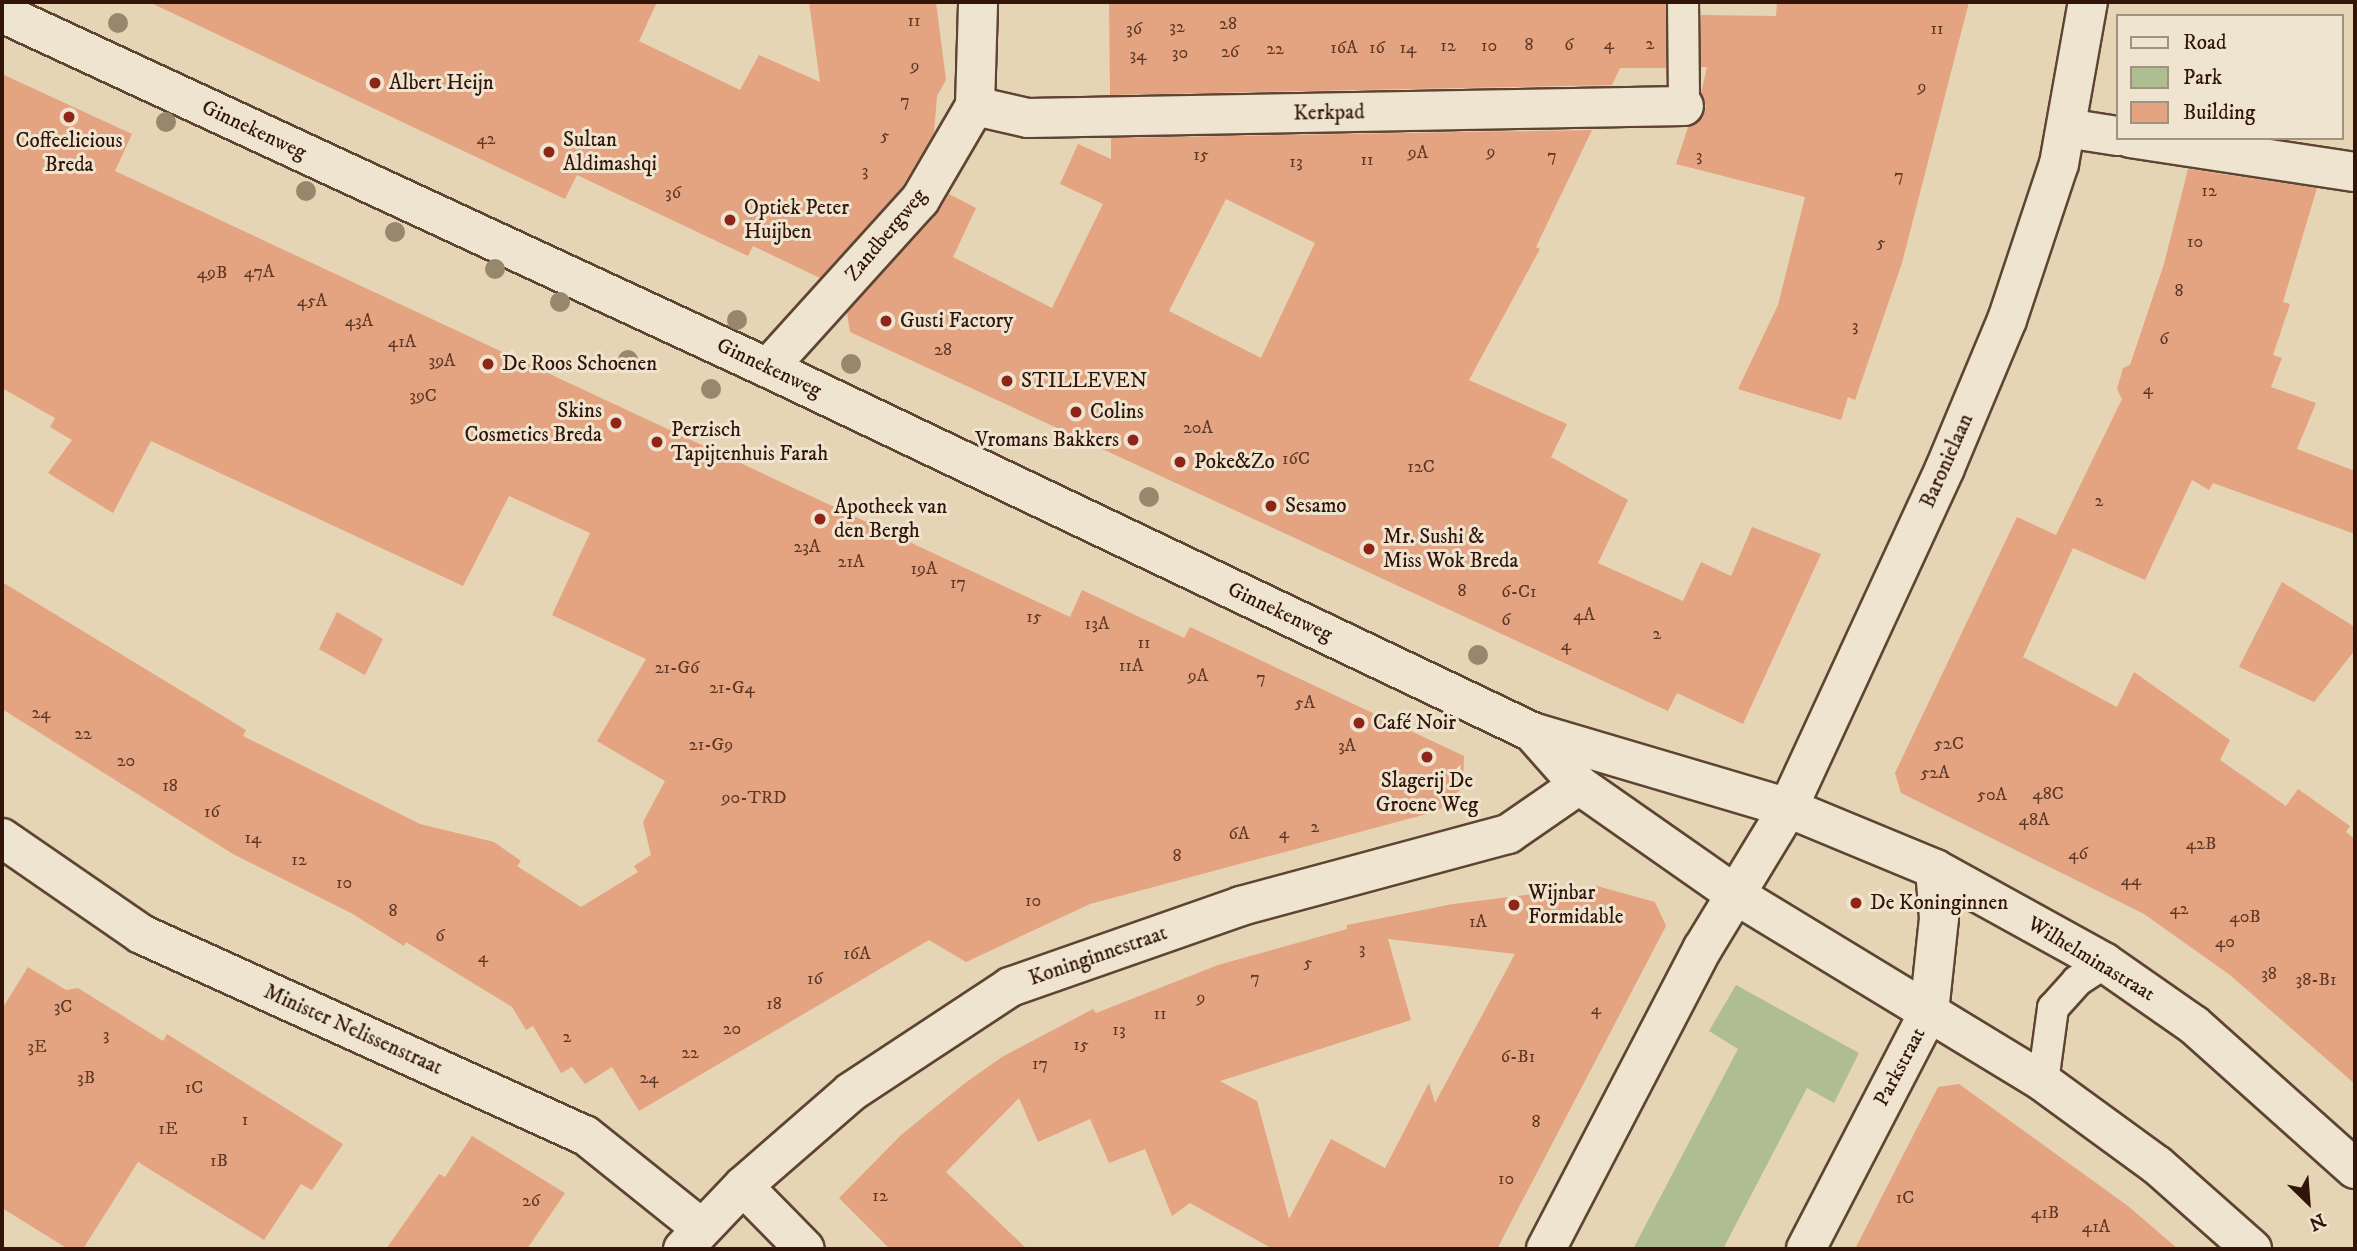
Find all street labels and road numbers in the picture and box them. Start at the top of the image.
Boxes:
street label: Ginnekenweg [198,95,310,165]
street label: Kerkpad [1293,100,1365,126]
street label: Zandbergweg [840,184,932,286]
street label: Ginnekenweg [713,333,825,403]
street label: Baronielaan [1915,410,1979,512]
street label: Ginnekenweg [1224,577,1336,647]
street label: Wilhelminastraat [2023,911,2159,1007]
street label: Koninginnestraat [1026,921,1170,991]
street label: Minister Nelissenstraat [260,979,446,1081]
street label: Parkstraat [1869,1023,1931,1111]

